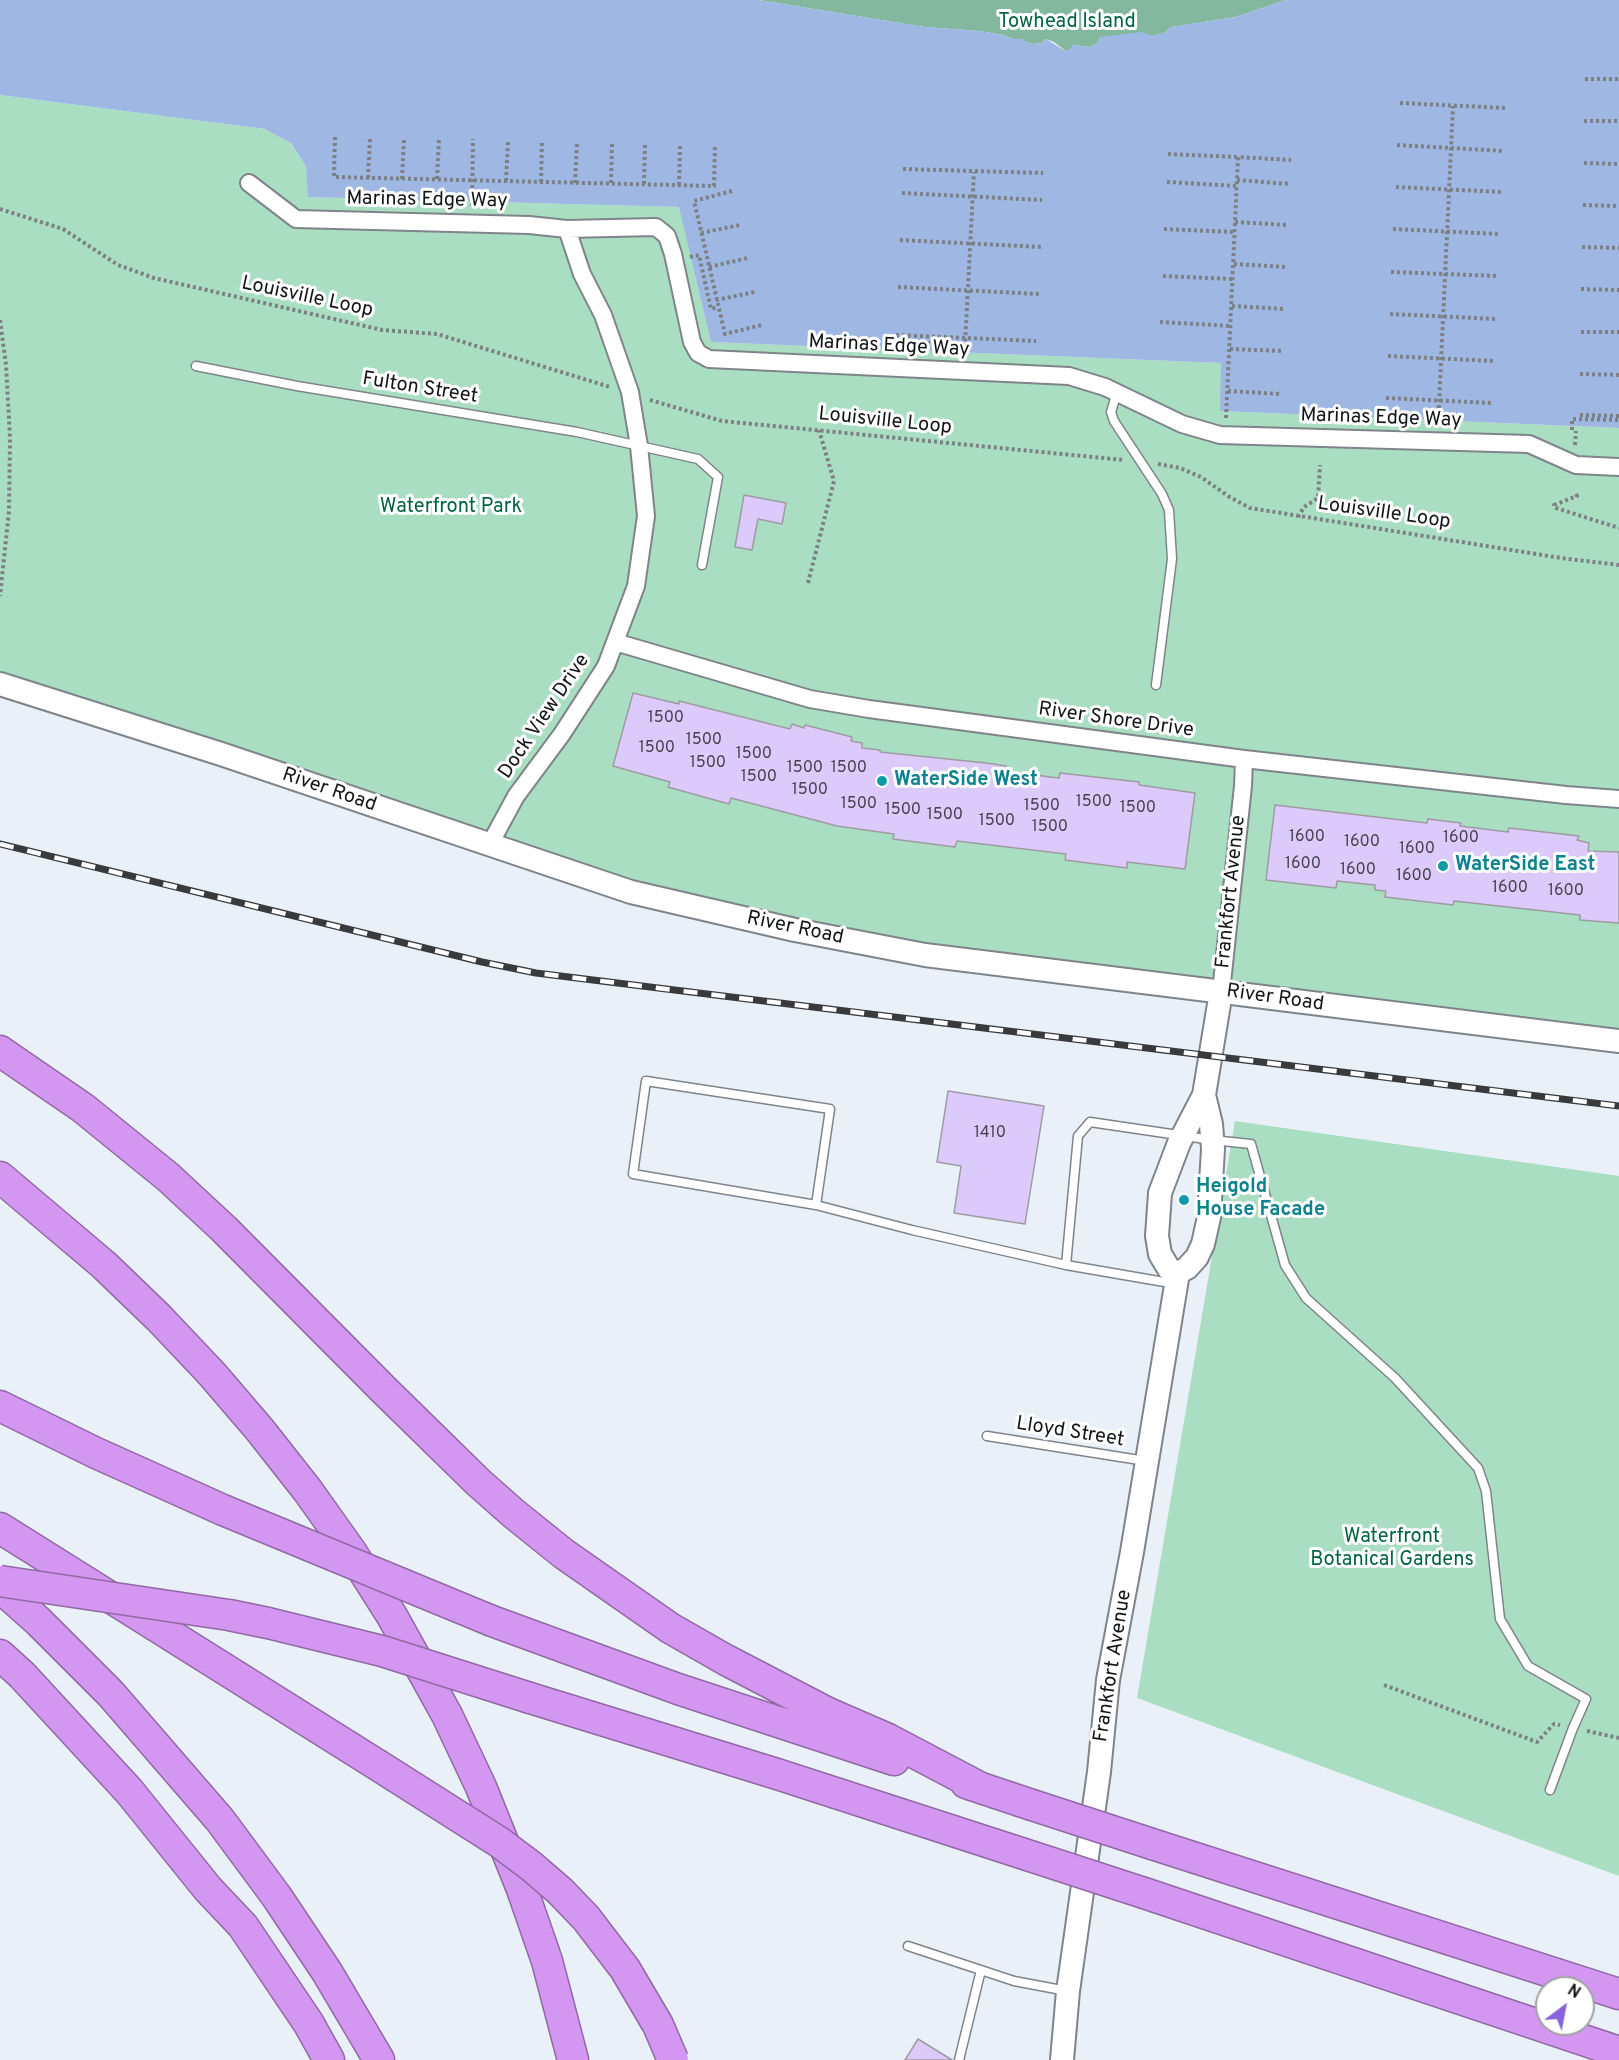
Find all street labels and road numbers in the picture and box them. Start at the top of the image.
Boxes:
street label: Marinas Edge Way [346,188,508,214]
street label: Louisville Loop [239,272,375,324]
street label: Marinas Edge Way [808,331,970,363]
street label: Fulton Street [361,368,479,410]
street label: Louisville Loop [817,403,953,441]
street label: Marinas Edge Way [1300,404,1462,434]
street label: Louisville Loop [1316,493,1452,535]
street label: Dock View Drive [494,650,596,784]
street label: River Shore Drive [1037,698,1195,744]
street label: River Road [279,764,379,818]
street label: Frankfort Avenue [1212,814,1252,970]
street label: River Road [744,907,846,951]
street label: River Road [1225,980,1325,1018]
street label: Lloyd Street [1014,1413,1126,1453]
street label: Frankfort Avenue [1090,1588,1138,1744]

